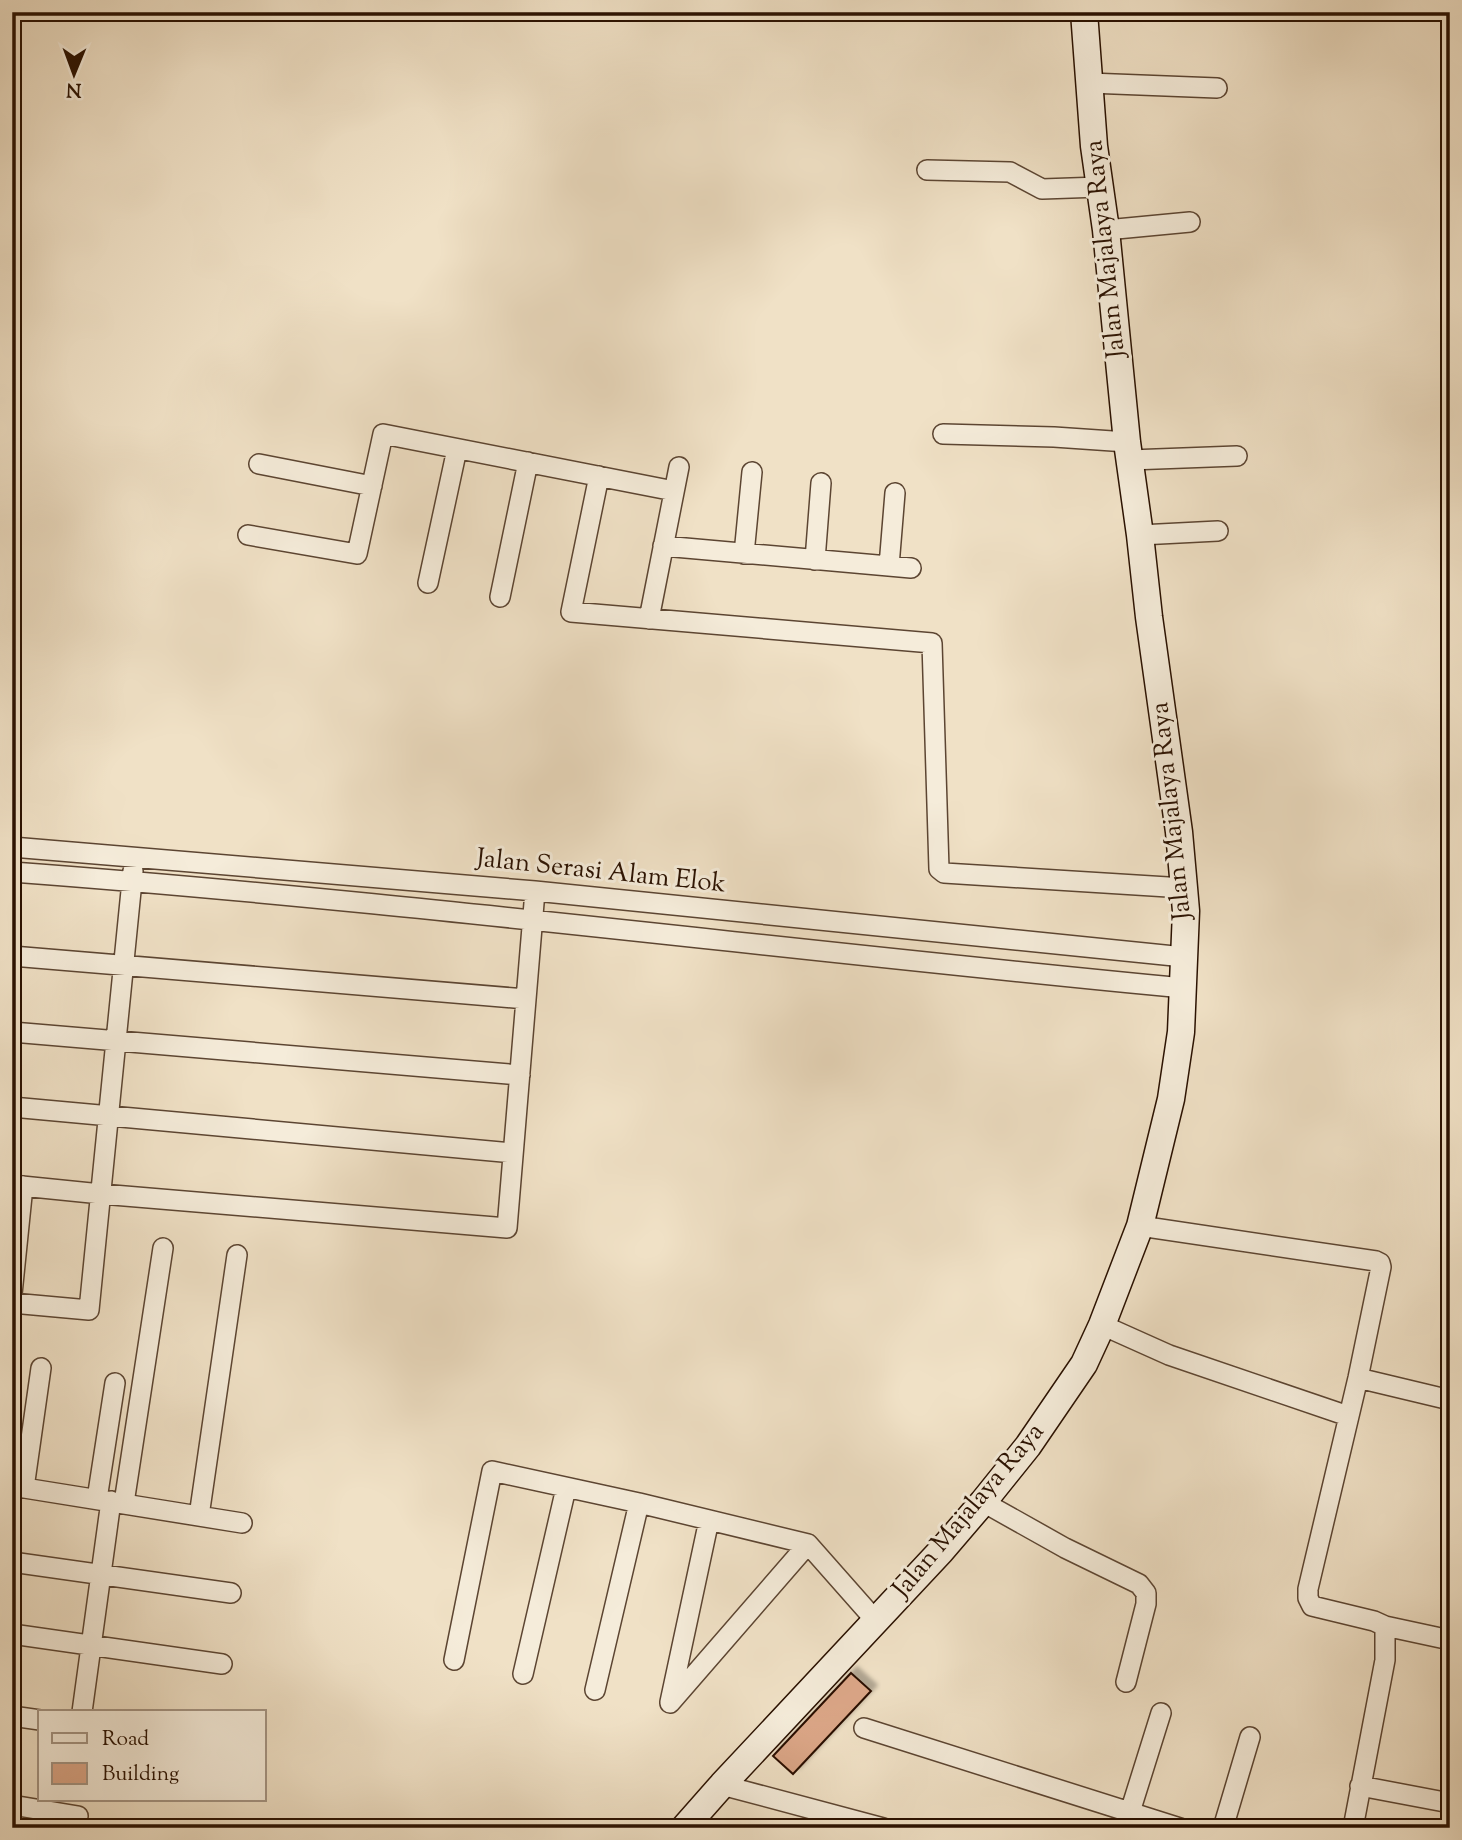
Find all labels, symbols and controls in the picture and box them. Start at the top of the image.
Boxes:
north arrow [38,38,108,108]
text: N [66,75,82,102]
street label: Jalan Majalaya Raya [1076,138,1136,362]
street label: Jalan Majalaya Raya [1142,700,1202,924]
street label: Jalan Serasi Alam Elok [473,840,728,903]
street label: Jalan Majalaya Raya [883,1415,1054,1608]
legend [38,1710,266,1801]
text: Road [102,1725,149,1755]
text: Building [102,1760,179,1790]

